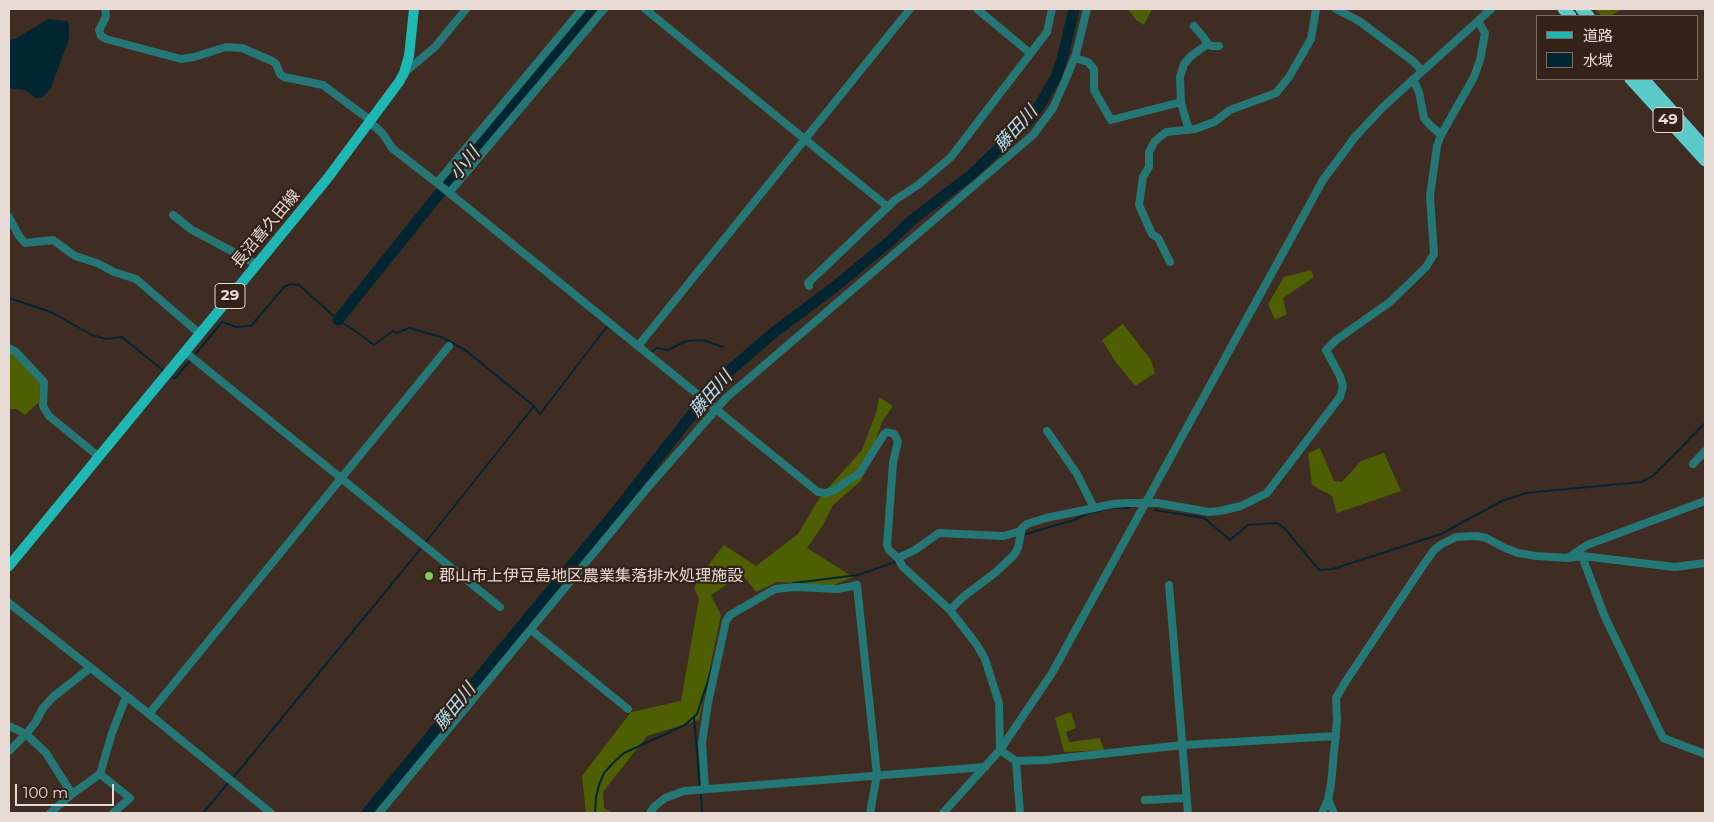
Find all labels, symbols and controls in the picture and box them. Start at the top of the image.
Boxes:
legend [1536,15,1699,80]
text: 道路 [1583,26,1613,45]
text: 水域 [1583,51,1613,70]
water label: 藤田川 [990,102,1042,156]
road number: 49 [1653,108,1683,132]
water label: 小川 [445,143,485,185]
street label: 長沼喜久田線 [228,186,304,272]
road number: 29 [215,284,245,308]
water label: 藤田川 [685,367,737,421]
place label: 郡山市上伊豆島地区農業集落排水処理施設 [439,566,743,586]
marker: 郡山市上伊豆島地区農業集落排水処理施設 [423,570,435,582]
water label: 藤田川 [430,679,480,735]
scale bar [18,774,116,806]
text: 100 m [23,783,68,802]

